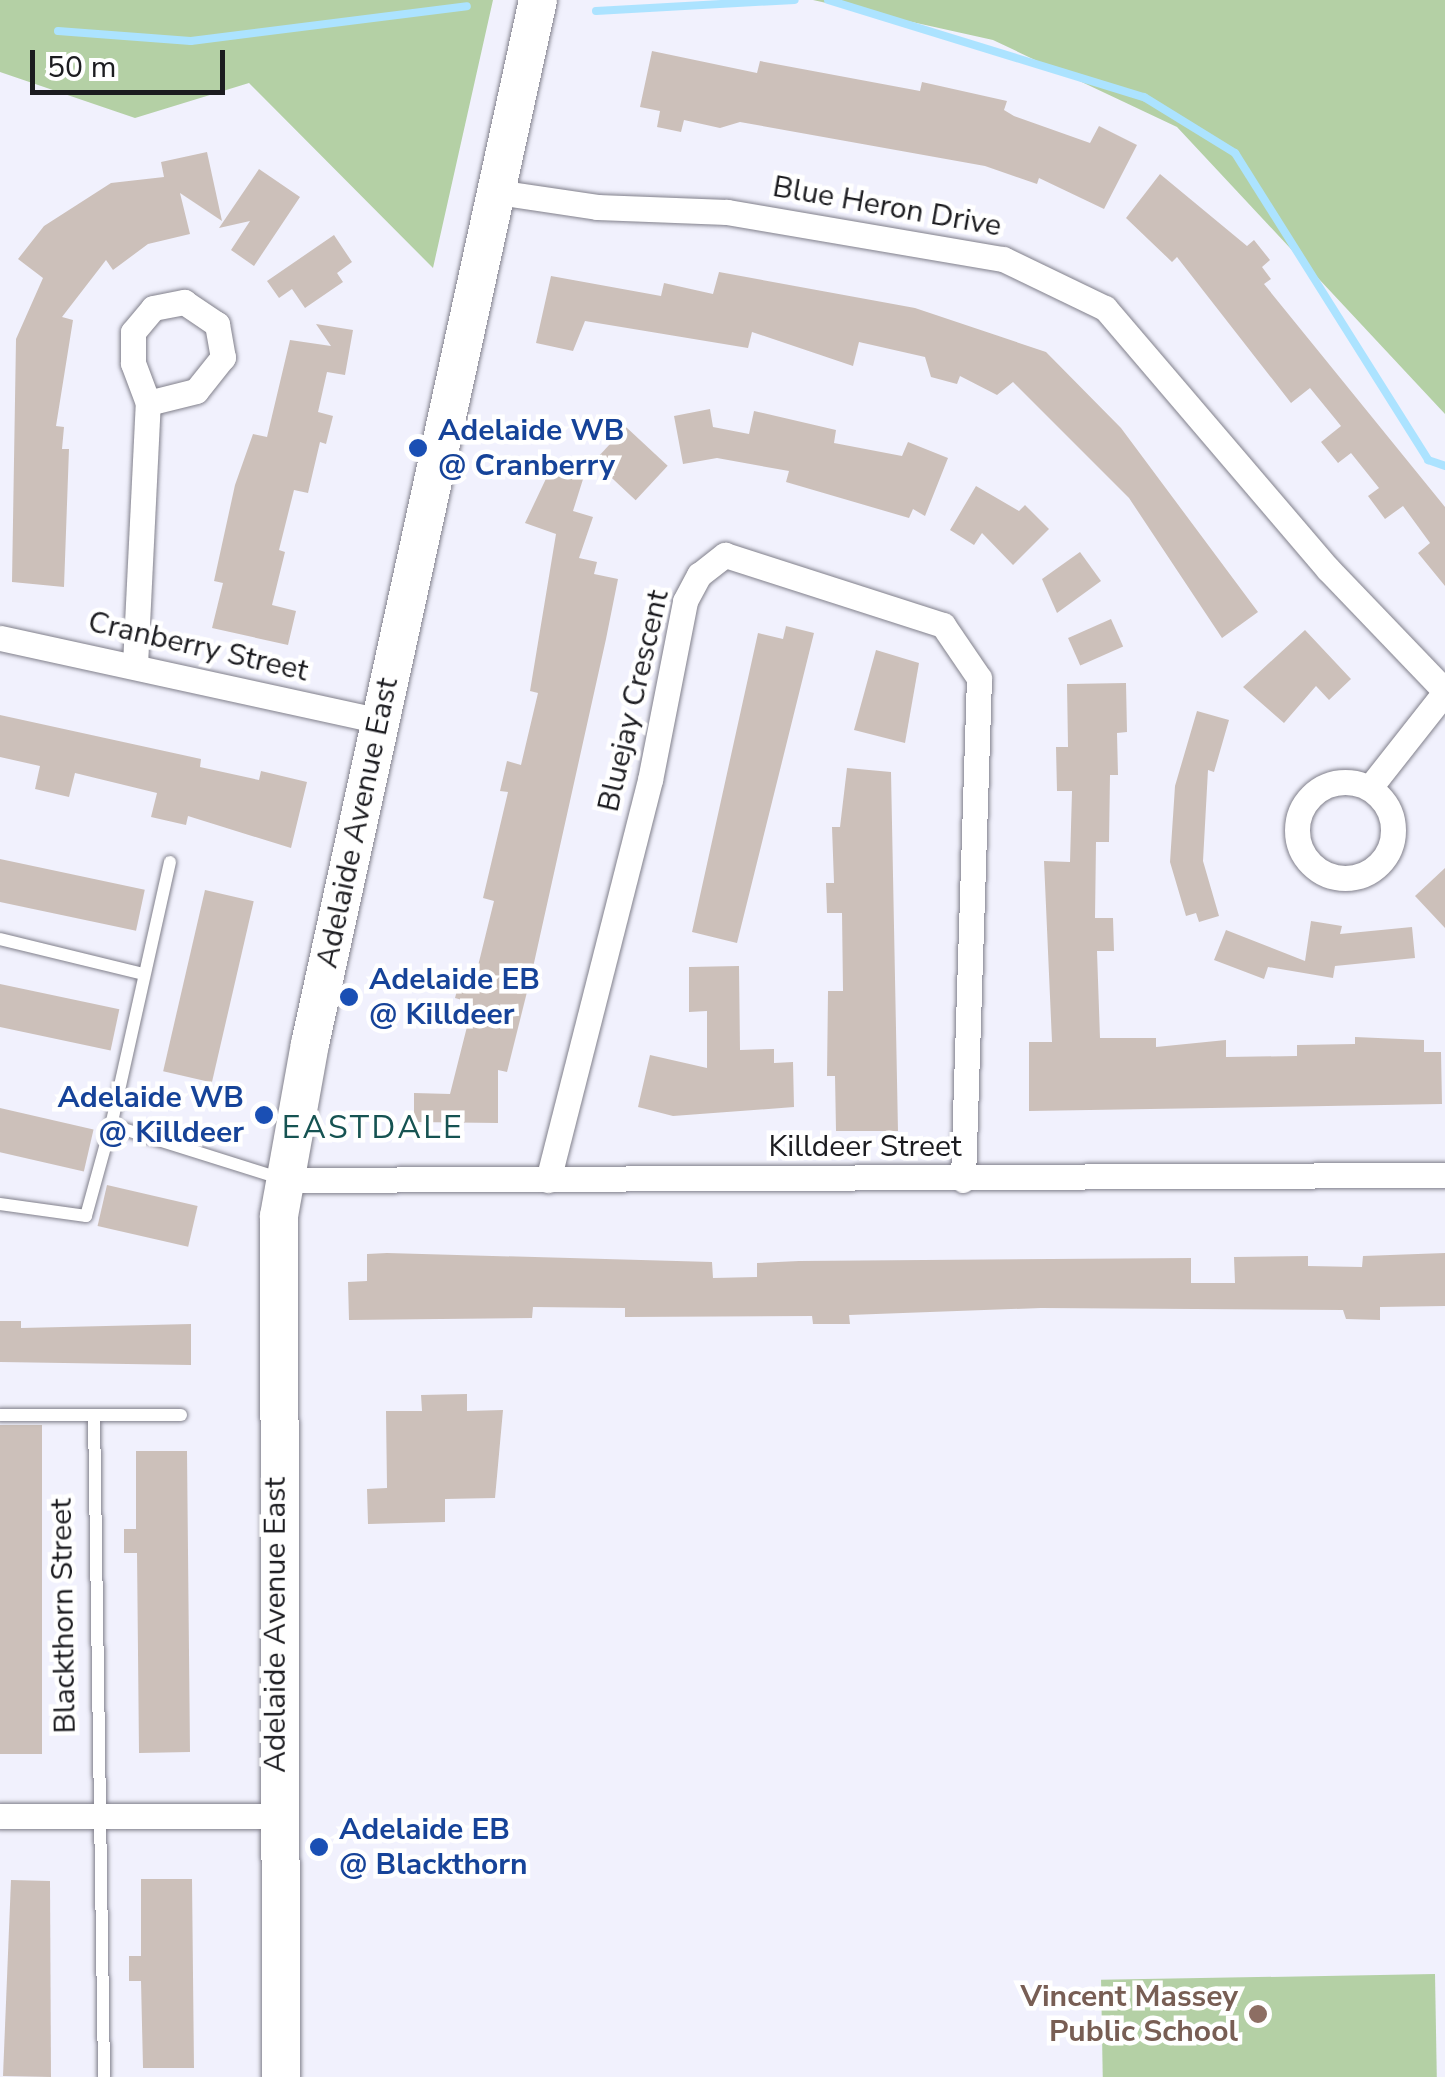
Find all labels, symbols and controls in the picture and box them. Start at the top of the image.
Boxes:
scale bar [35,30,230,92]
text: 50 m [47,47,116,88]
street label: Blue Heron Drive [770,169,1004,245]
place label: Adelaide WB @ Cranberry [438,413,624,484]
marker: Adelaide WB @ Cranberry [407,437,429,459]
street label: Bluejay Crescent [591,587,677,815]
street label: Cranberry Street [85,604,311,690]
street label: Adelaide Avenue East [310,675,406,971]
place label: Adelaide EB @ Killdeer [369,962,540,1032]
marker: Adelaide EB @ Killdeer [338,986,360,1008]
place label: Adelaide WB @ Killdeer [58,1080,244,1150]
marker: Adelaide WB @ Killdeer [253,1104,275,1126]
district label: EASTDALE [282,1109,464,1147]
street label: Killdeer Street [768,1129,962,1165]
street label: Adelaide Avenue East [258,1477,294,1773]
street label: Blackthorn Street [44,1498,84,1734]
place label: Adelaide EB @ Blackthorn [339,1812,528,1882]
marker: Adelaide EB @ Blackthorn [308,1836,330,1858]
place label: Vincent Massey Public School [1021,1979,1238,2050]
marker: Vincent Massey Public School [1247,2003,1269,2025]

